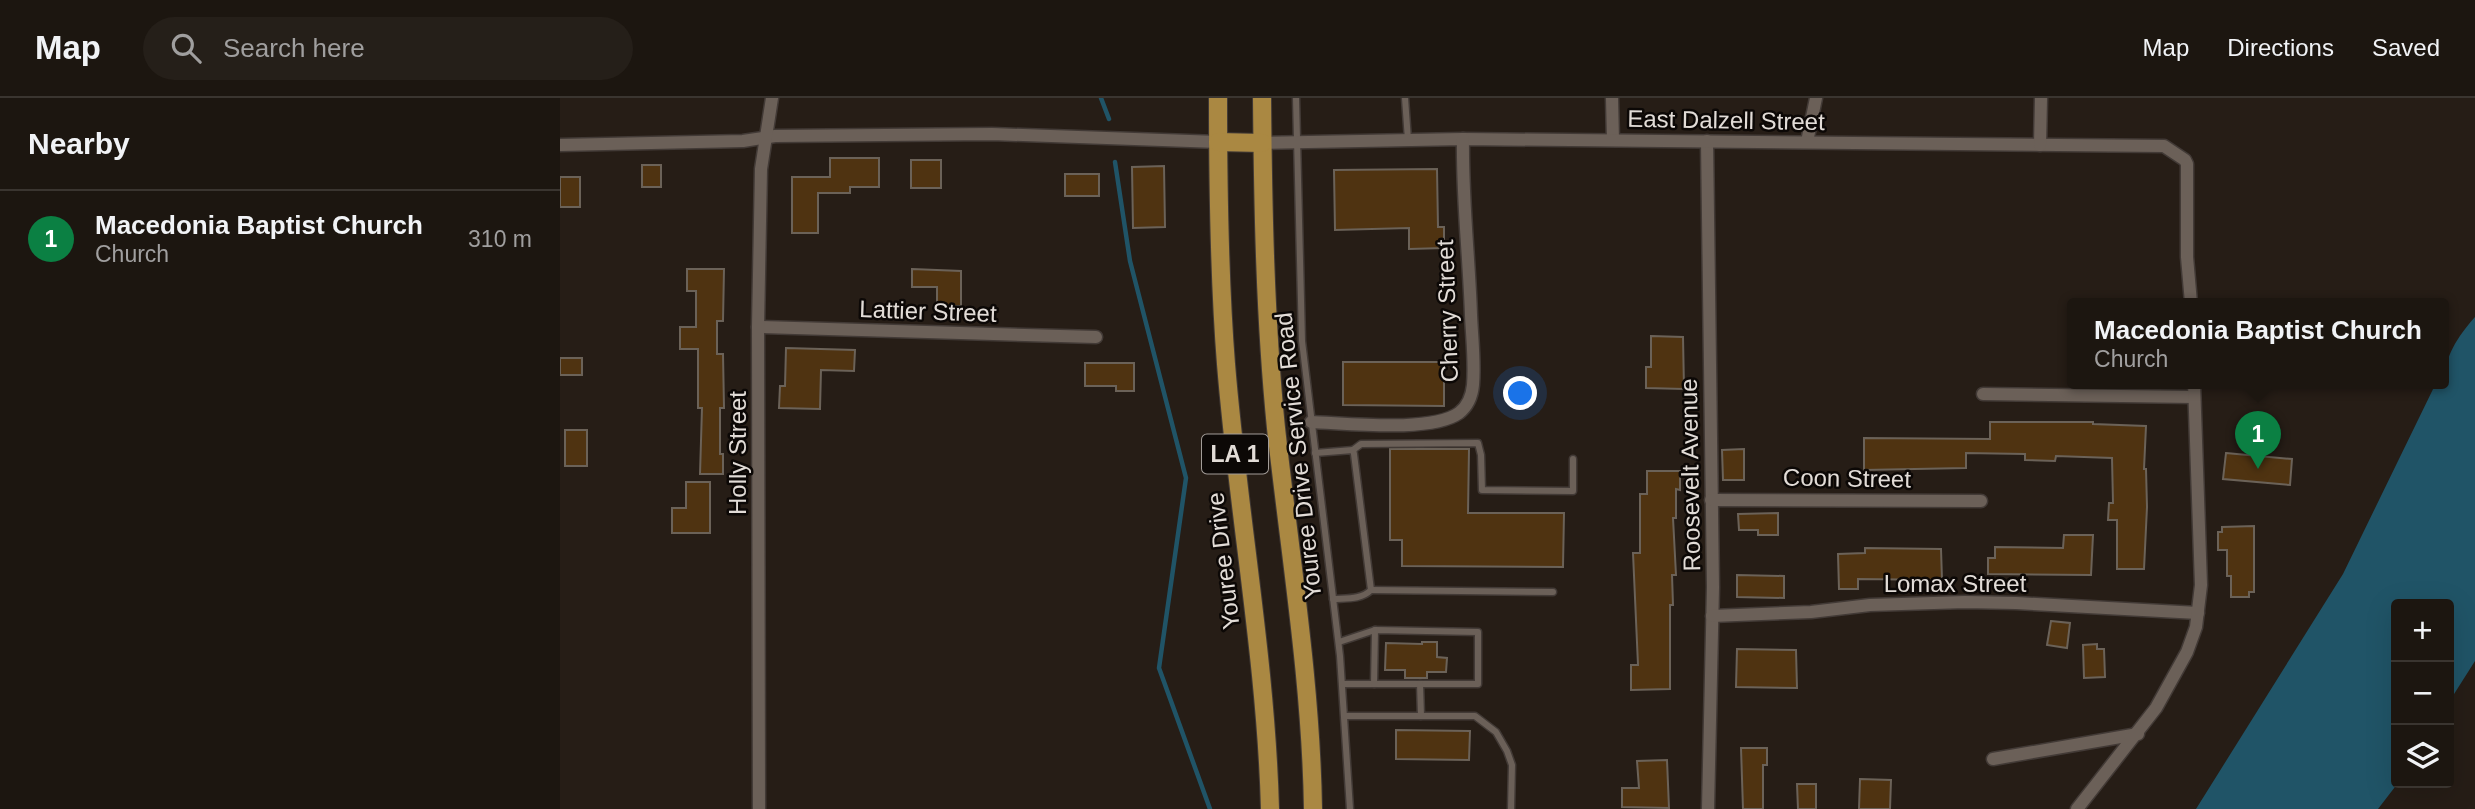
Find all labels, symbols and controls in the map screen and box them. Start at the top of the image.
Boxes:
search box [143,17,633,80]
text: Map [35,29,101,66]
icon: search [167,29,205,67]
text: Search here [223,33,365,63]
text: Map [2143,34,2189,61]
text: Directions [2227,34,2334,61]
text: Saved [2372,34,2440,61]
street label: East Dalzell Street [1627,105,1825,135]
text: Nearby [28,127,130,160]
text: Macedonia Baptist Church [95,210,423,240]
text: 1 [45,226,57,252]
text: 310 m [468,226,532,252]
street label: Cherry Street [1431,239,1463,383]
text: Church [95,241,169,267]
street label: Lattier Street [859,295,997,327]
popup [2067,298,2449,389]
street label: Youree Drive Service Road [1269,311,1327,601]
text: Macedonia Baptist Church [2094,315,2422,345]
text: Church [2094,346,2168,372]
your location [1503,376,1537,410]
street label: Roosevelt Avenue [1675,378,1705,572]
street label: Holly Street [724,391,751,515]
pin: 1 [2235,411,2281,469]
road number: LA 1 [1202,434,1268,474]
street label: Coon Street [1783,463,1912,493]
street label: Youree Drive [1201,491,1245,631]
street label: Lomax Street [1884,570,2027,597]
map controls [2391,599,2454,788]
button: + [2391,599,2454,662]
button: − [2391,662,2454,725]
button: layers [2391,725,2454,788]

